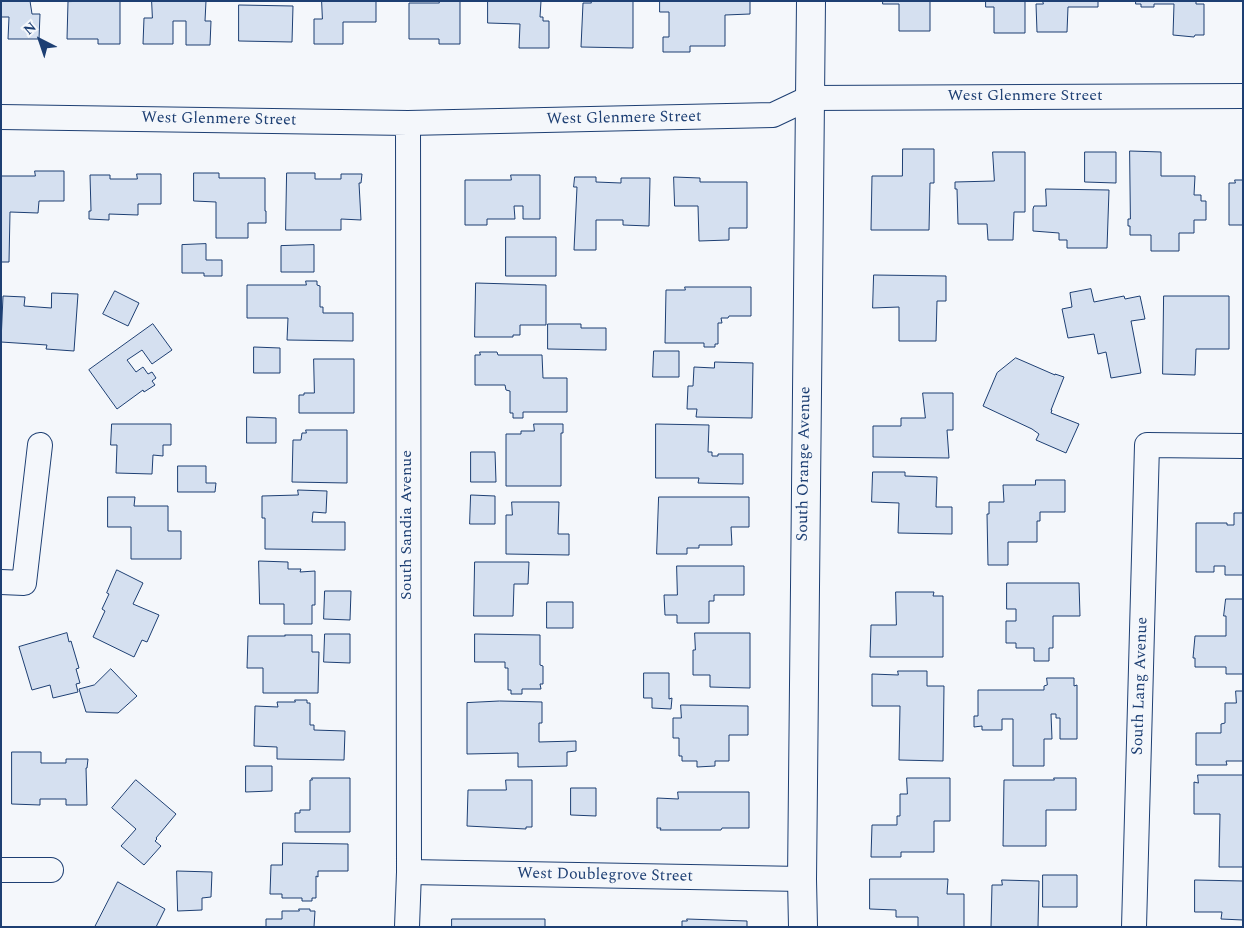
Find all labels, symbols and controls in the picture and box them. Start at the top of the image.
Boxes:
north arrow [15,15,65,65]
text: N [19,17,41,40]
street label: West Glenmere Street [947,87,1103,107]
street label: West Glenmere Street [546,108,702,130]
street label: West Glenmere Street [141,109,297,131]
street label: South Orange Avenue [794,386,816,542]
street label: South Sandia Avenue [398,450,418,600]
street label: South Lang Avenue [1129,617,1153,755]
street label: West Doublegrove Street [517,865,693,887]

